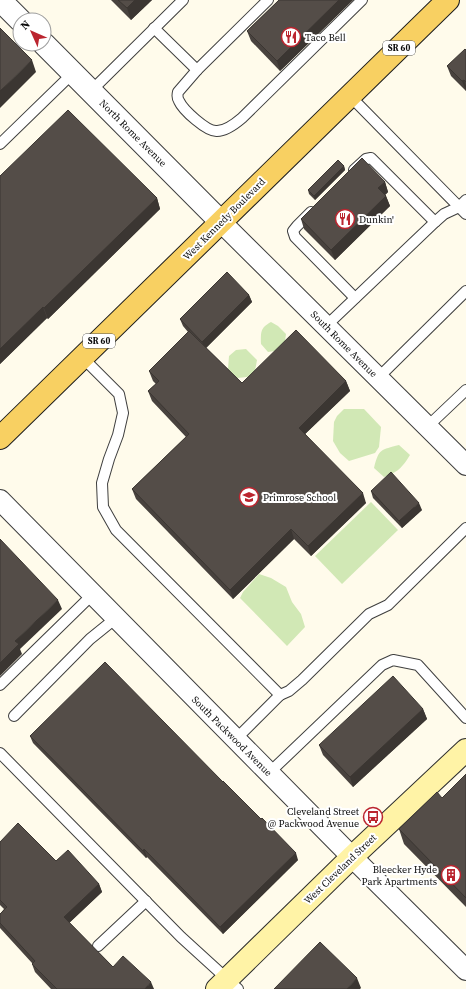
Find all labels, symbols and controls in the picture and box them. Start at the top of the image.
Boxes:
north arrow [12,12,52,52]
text: N [17,17,33,33]
restaurant icon: Taco Bell [280,26,302,48]
place label: Taco Bell [305,31,346,44]
road number: SR 60 [383,41,415,55]
street label: North Rome Avenue [97,97,169,169]
street label: West Kennedy Boulevard [180,175,268,263]
restaurant icon: Dunkin' [334,208,356,230]
place label: Dunkin' [359,213,394,226]
street label: South Rome Avenue [308,308,380,380]
road number: SR 60 [83,334,115,348]
school or university icon: Primrose School [238,486,260,508]
place label: Primrose School [263,491,336,504]
street label: South Packwood Avenue [189,693,275,779]
place label: Cleveland Street @ Packwood Avenue [268,805,360,830]
bus stop icon: Cleveland Street @ Packwood Avenue [362,806,384,828]
street label: West Cleveland Street [301,830,380,907]
place label: Bleecker Hyde Park Apartments [362,863,437,888]
building icon: Bleecker Hyde Park Apartments [440,864,462,886]

